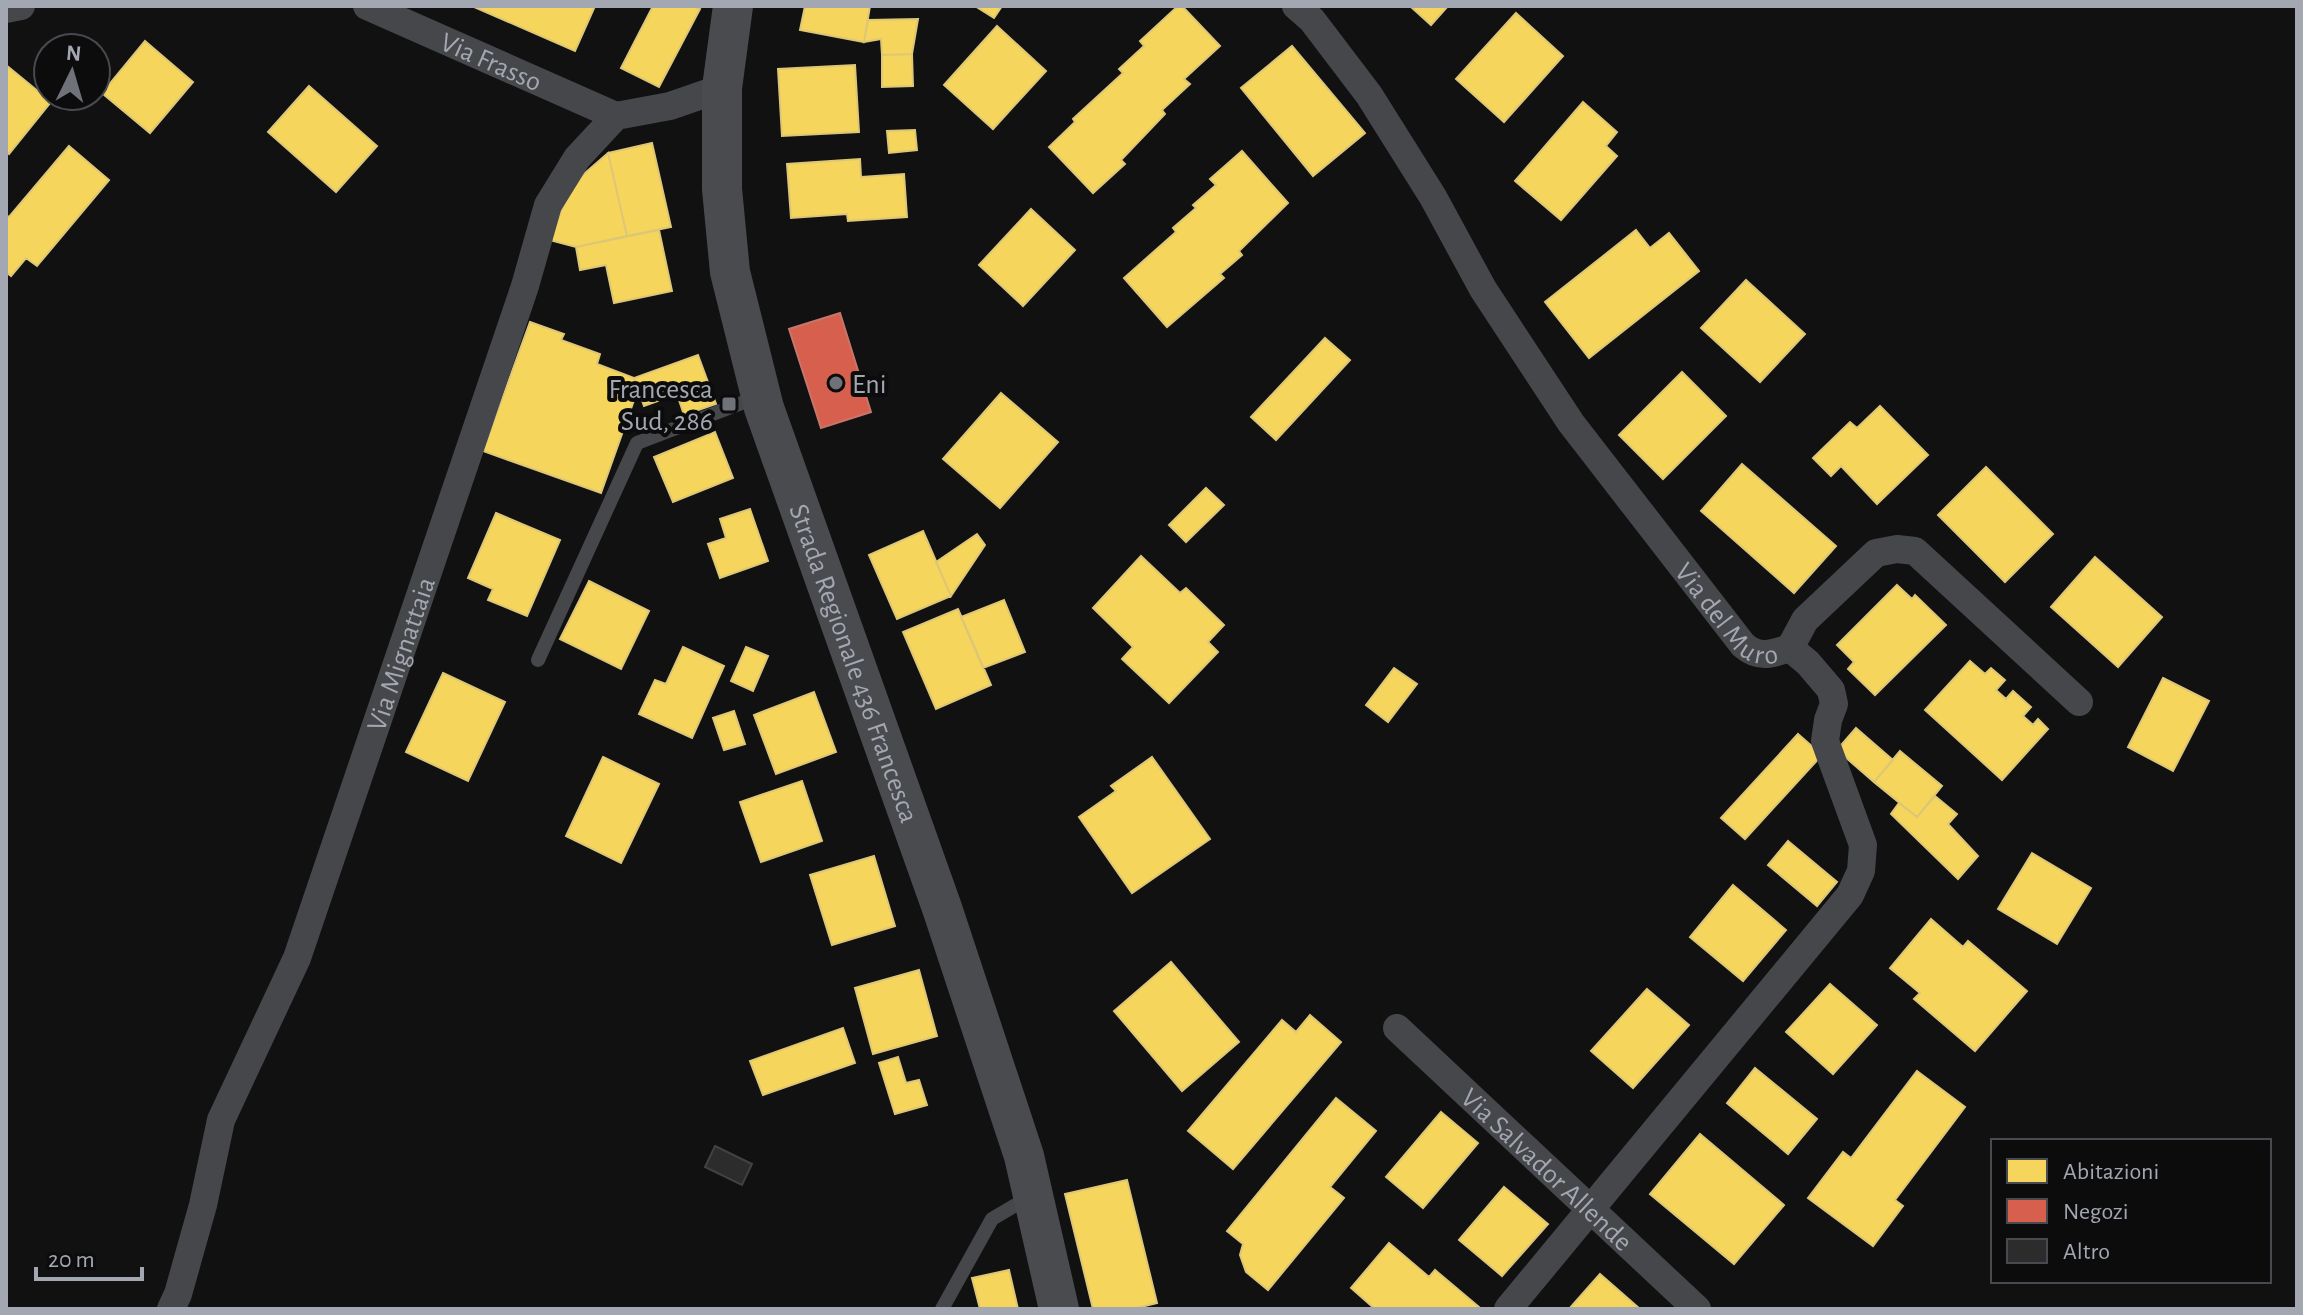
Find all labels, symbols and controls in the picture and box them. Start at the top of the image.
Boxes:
street label: Via Frasso [436,28,545,97]
north arrow [32,32,112,112]
text: N [65,41,82,65]
place label: Eni [852,371,886,399]
marker: Eni [827,374,845,392]
place label: Francesca Sud, 286 [609,376,713,436]
marker: Francesca Sud, 286 [720,395,738,413]
street label: Strada Regionale 436 Francesca [783,501,922,827]
street label: Via del Muro [1669,558,1780,670]
street label: Via Mignattaia [363,574,441,735]
street label: Via Salvador Allende [1455,1084,1637,1257]
legend [1991,1139,2271,1283]
text: Abitazioni [2063,1160,2159,1184]
text: Negozi [2063,1200,2129,1224]
scale bar [36,1231,142,1281]
text: Altro [2063,1240,2110,1264]
text: 20 m [48,1248,95,1272]

